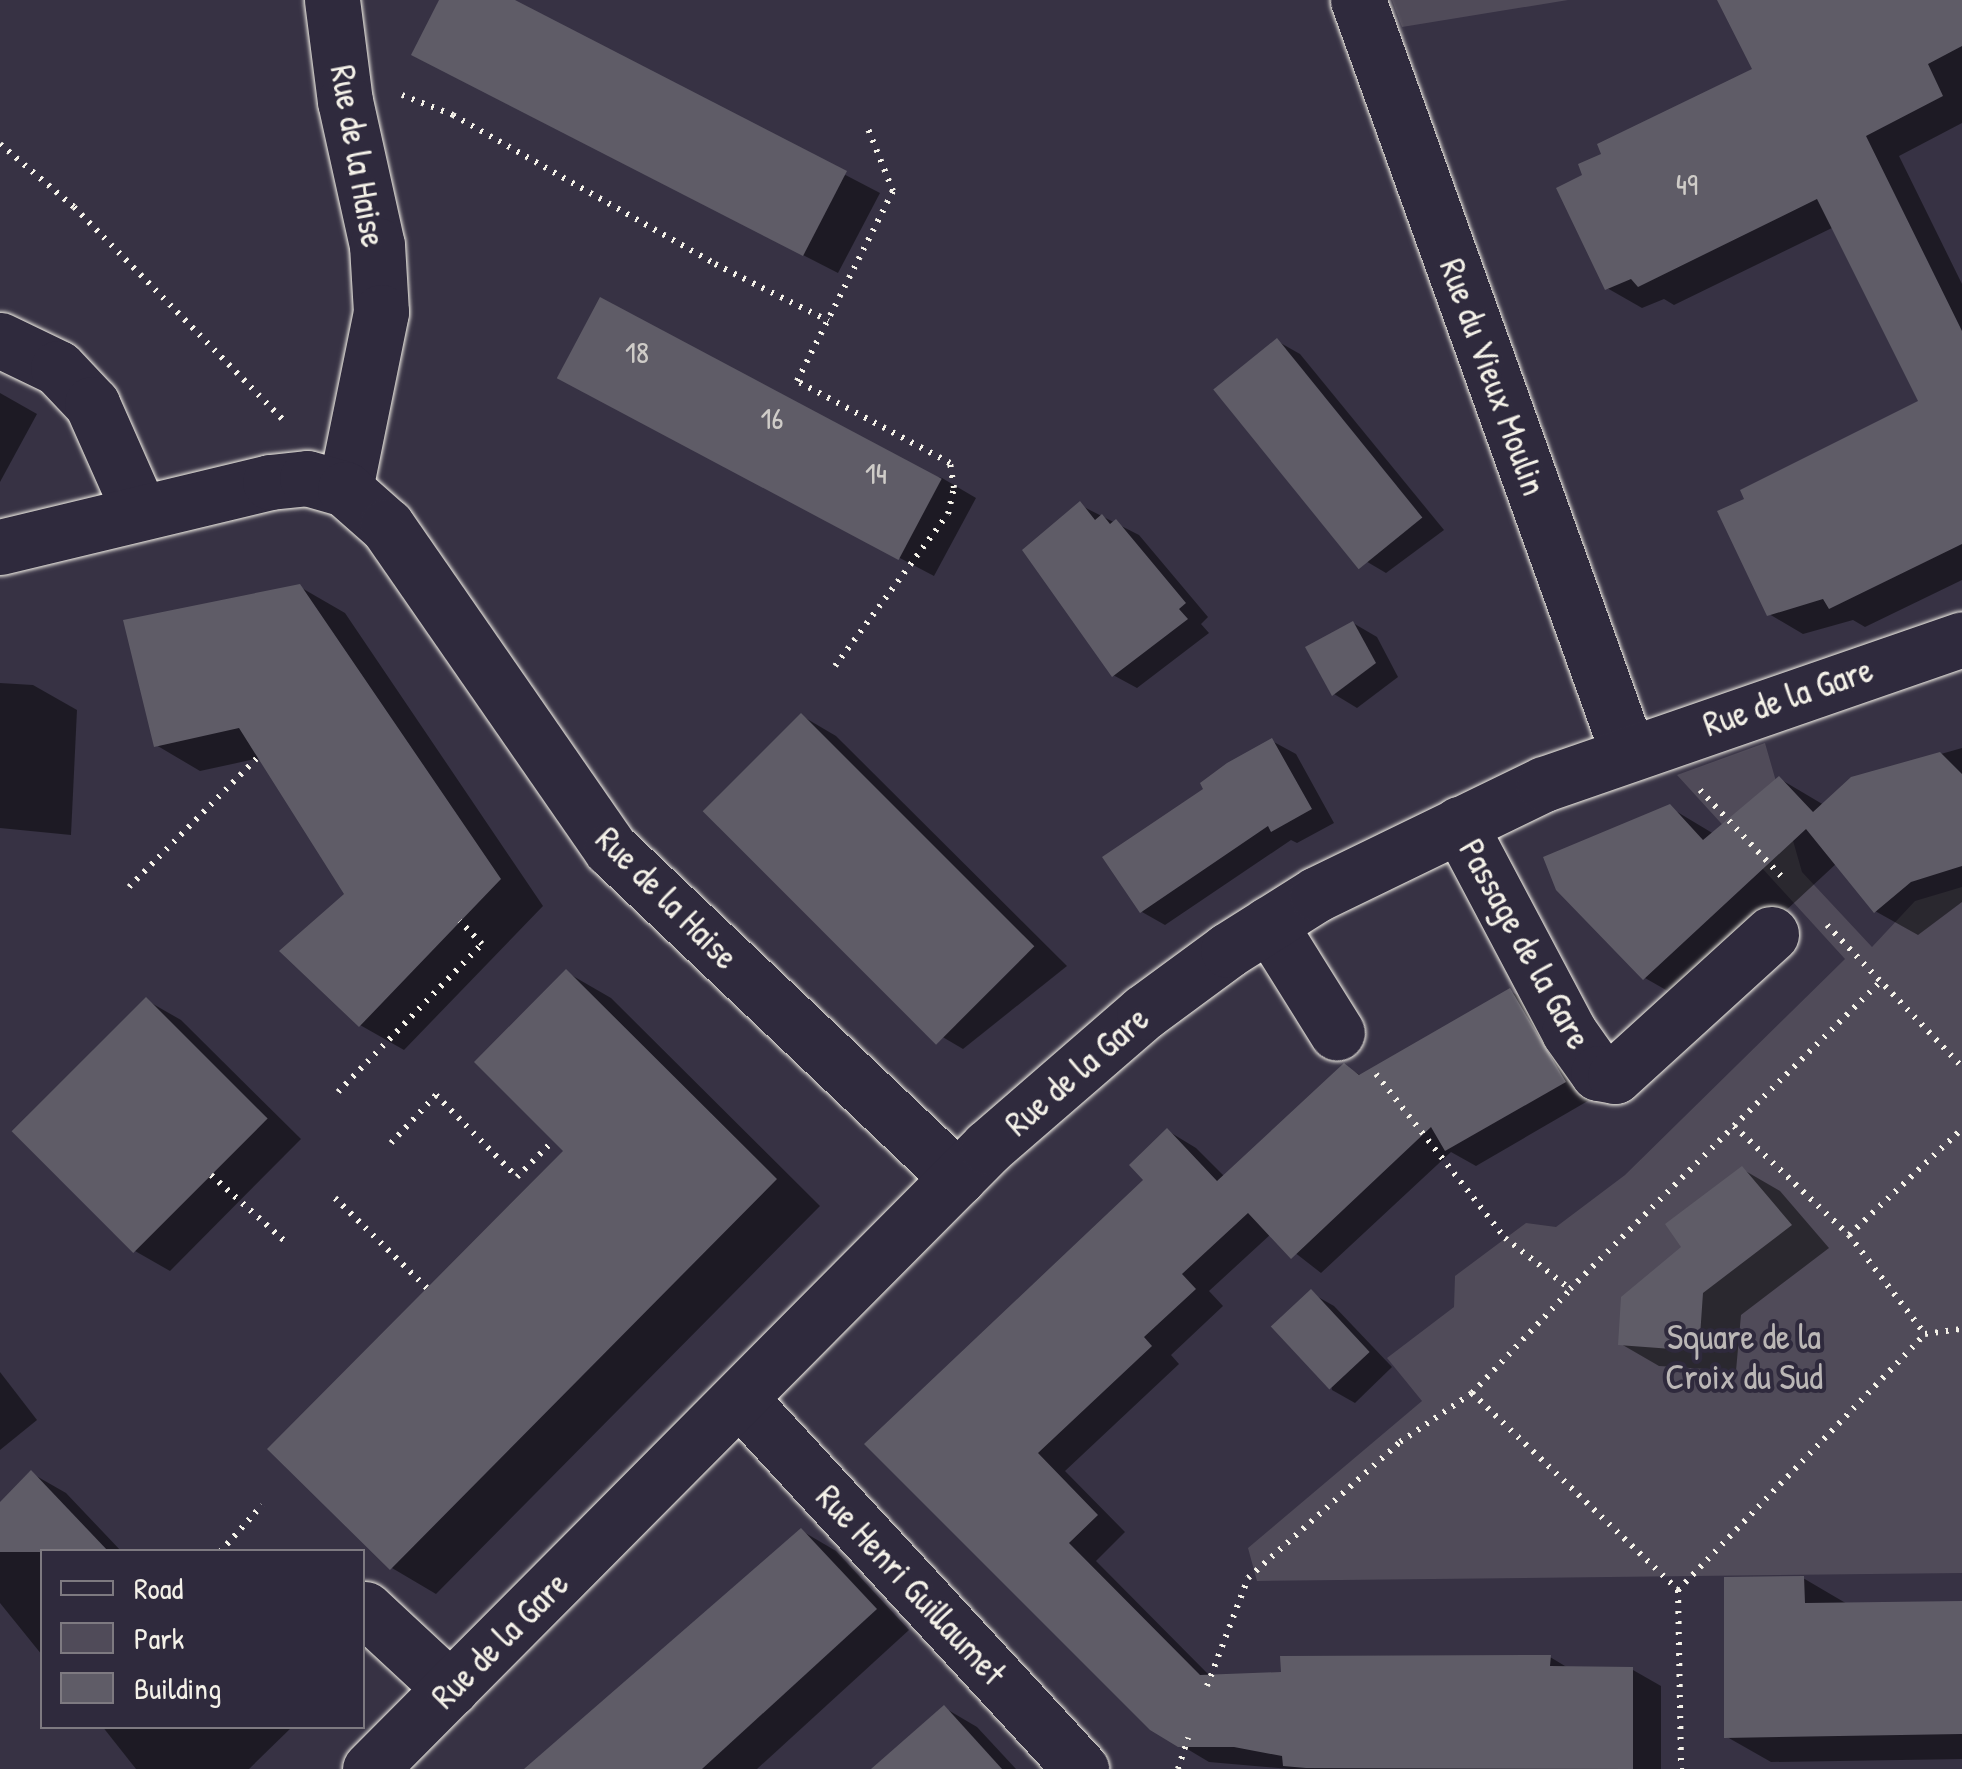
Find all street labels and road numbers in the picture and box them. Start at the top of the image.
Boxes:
street label: Rue de la Haise [321,62,395,250]
street label: Rue du Vieux Moulin [1431,253,1555,501]
street label: Rue de la Gare [1698,648,1878,746]
street label: Rue de la Haise [587,818,747,978]
street label: Passage de la Gare [1450,832,1600,1056]
street label: Rue de la Gare [997,997,1157,1145]
street label: Rue Henri Guillaumet [807,1476,1015,1694]
street label: Rue de la Gare [423,1563,577,1717]

